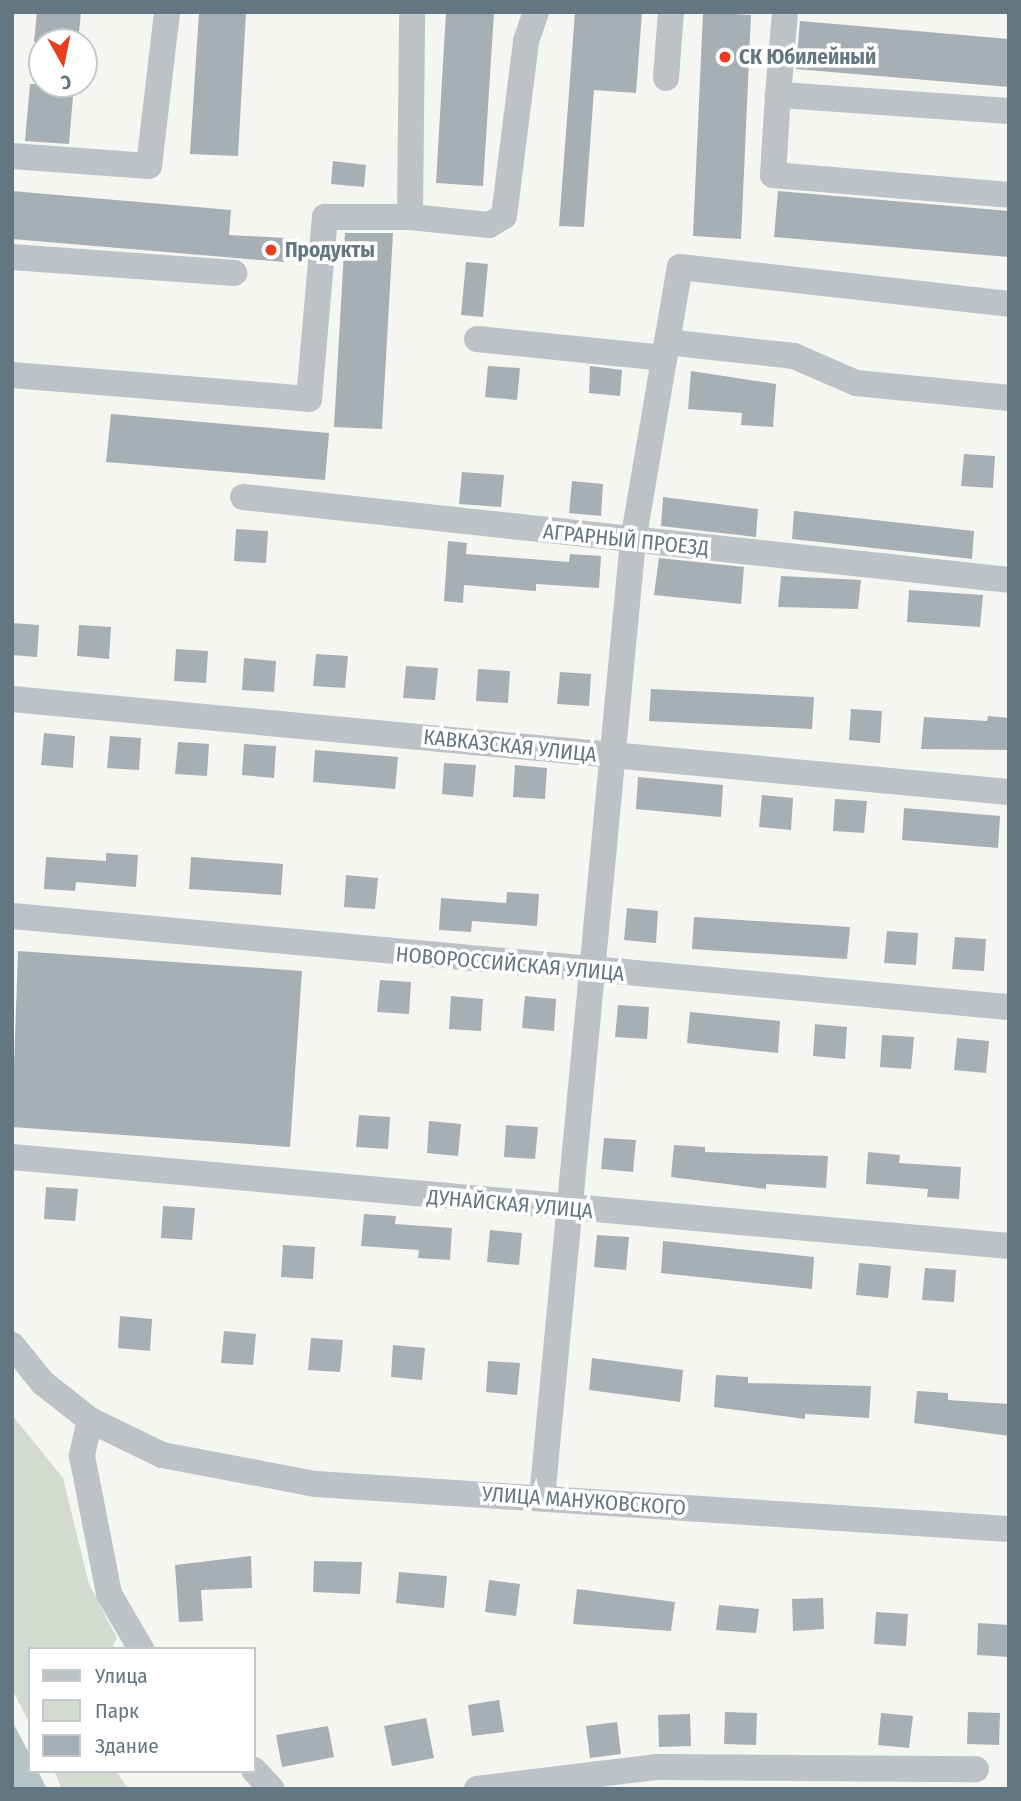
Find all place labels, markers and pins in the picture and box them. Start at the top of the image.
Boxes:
place label: СК Юбилейный [739,44,876,70]
marker: СК Юбилейный [717,49,733,65]
place label: Продукты [285,237,375,263]
marker: Продукты [263,242,279,258]

